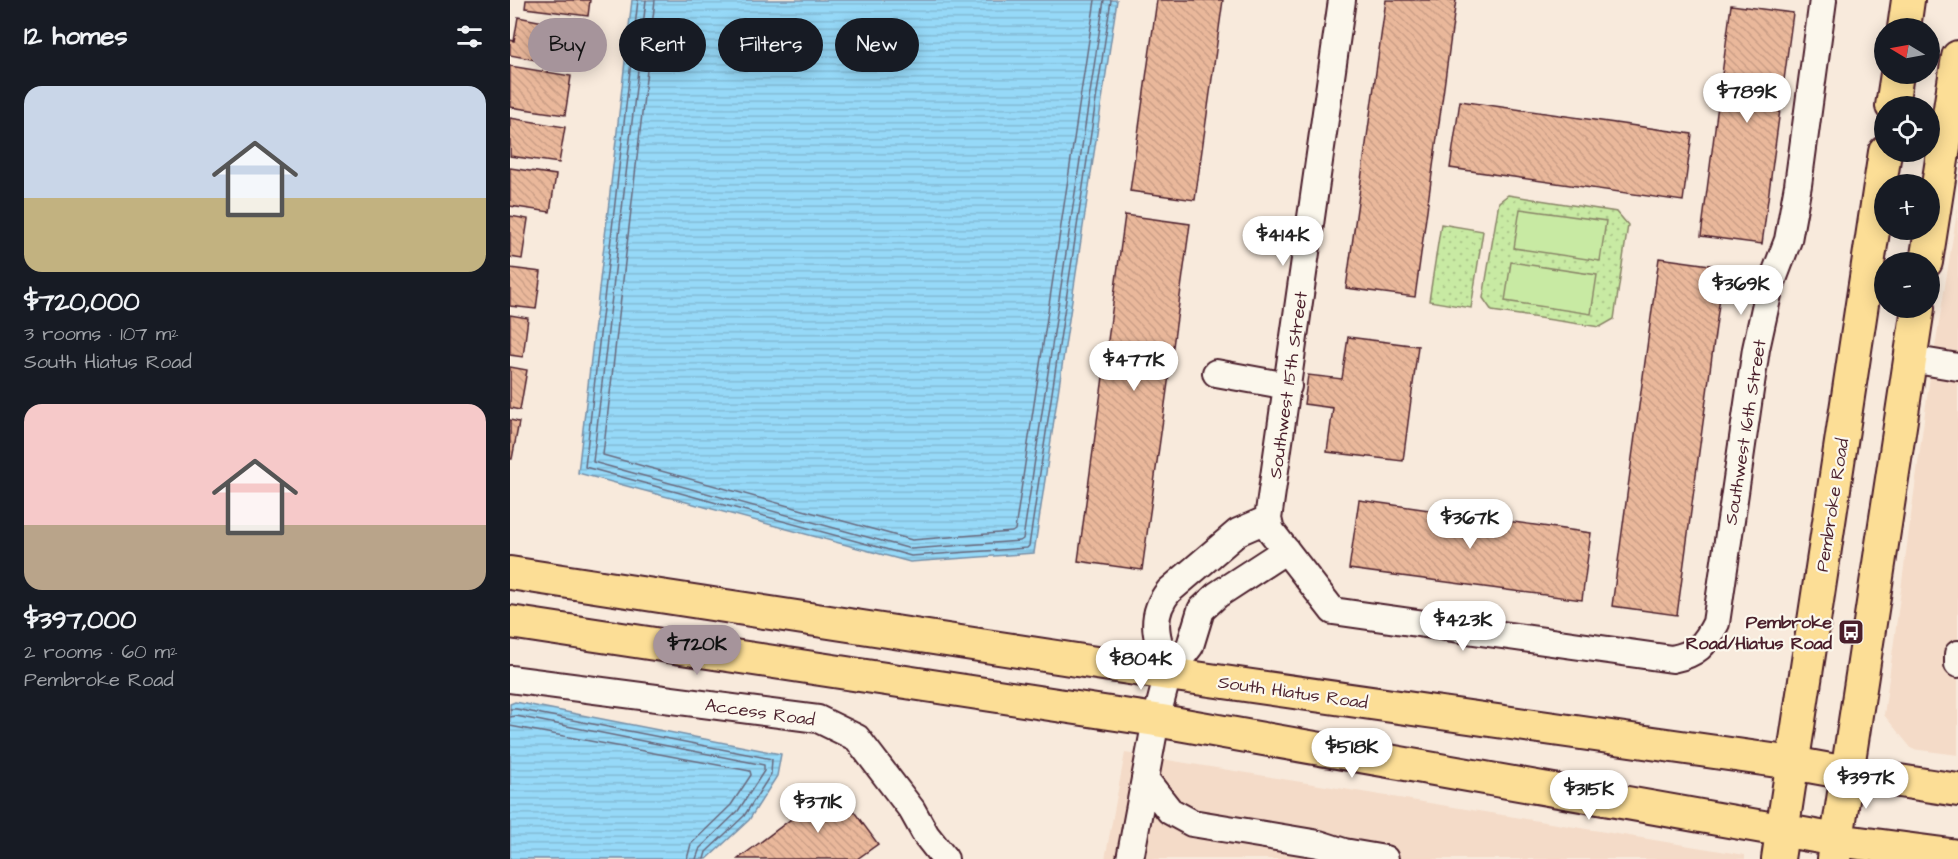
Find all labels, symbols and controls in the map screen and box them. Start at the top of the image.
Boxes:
text: 12 homes [24,18,127,54]
chip: Buy [528,18,607,72]
chip: Rent [619,18,706,72]
chip: Filters [718,18,823,72]
chip: New [835,18,919,72]
north arrow [1874,18,1940,84]
map controls [1874,18,1940,318]
icon: filters [453,20,486,53]
pin: $789K [1705,73,1789,124]
text: $789K [1717,78,1777,106]
button: locate [1874,96,1940,162]
icon: home [201,125,309,233]
button: + [1874,174,1940,240]
pin: $414K [1241,216,1325,267]
text: $414K [1256,221,1310,249]
button: − [1874,252,1940,318]
pin: $369K [1699,265,1783,316]
text: $369K [1712,270,1770,298]
text: $720,000 [24,284,140,320]
street label: Southwest 15th Street [1263,289,1314,480]
text: 3 rooms · 107 m² [24,320,179,348]
street label: Southwest 16th Street [1718,337,1773,527]
pin: $477K [1092,341,1176,392]
text: $477K [1103,346,1165,374]
text: South Hiatus Road [24,348,192,376]
street label: Pembroke Road [1810,437,1855,574]
icon: home [201,443,309,551]
pin: $367K [1428,499,1512,550]
text: $367K [1441,504,1499,532]
pin: $423K [1421,601,1505,652]
text: $397,000 [24,602,136,638]
text: $423K [1434,606,1492,634]
place label: Pembroke Road/Hiatus Road [1686,610,1833,656]
bus stop icon: Pembroke Road/Hiatus Road [1836,617,1866,647]
pin: $720K [655,625,739,676]
text: $720K [667,630,727,658]
text: 2 rooms · 60 m² [24,638,178,666]
pin: $804K [1099,640,1183,691]
text: $804K [1110,645,1172,673]
text: Pembroke Road [24,666,174,694]
street label: South Hiatus Road [1216,670,1369,715]
street label: Access Road [703,692,816,733]
pin: $518K [1310,728,1394,779]
text: $518K [1326,733,1378,761]
pin: $397K [1824,759,1908,810]
text: $397K [1837,764,1895,792]
pin: $315K [1547,770,1631,821]
text: $315K [1564,775,1614,803]
pin: $371K [776,783,860,834]
text: $371K [794,788,842,816]

